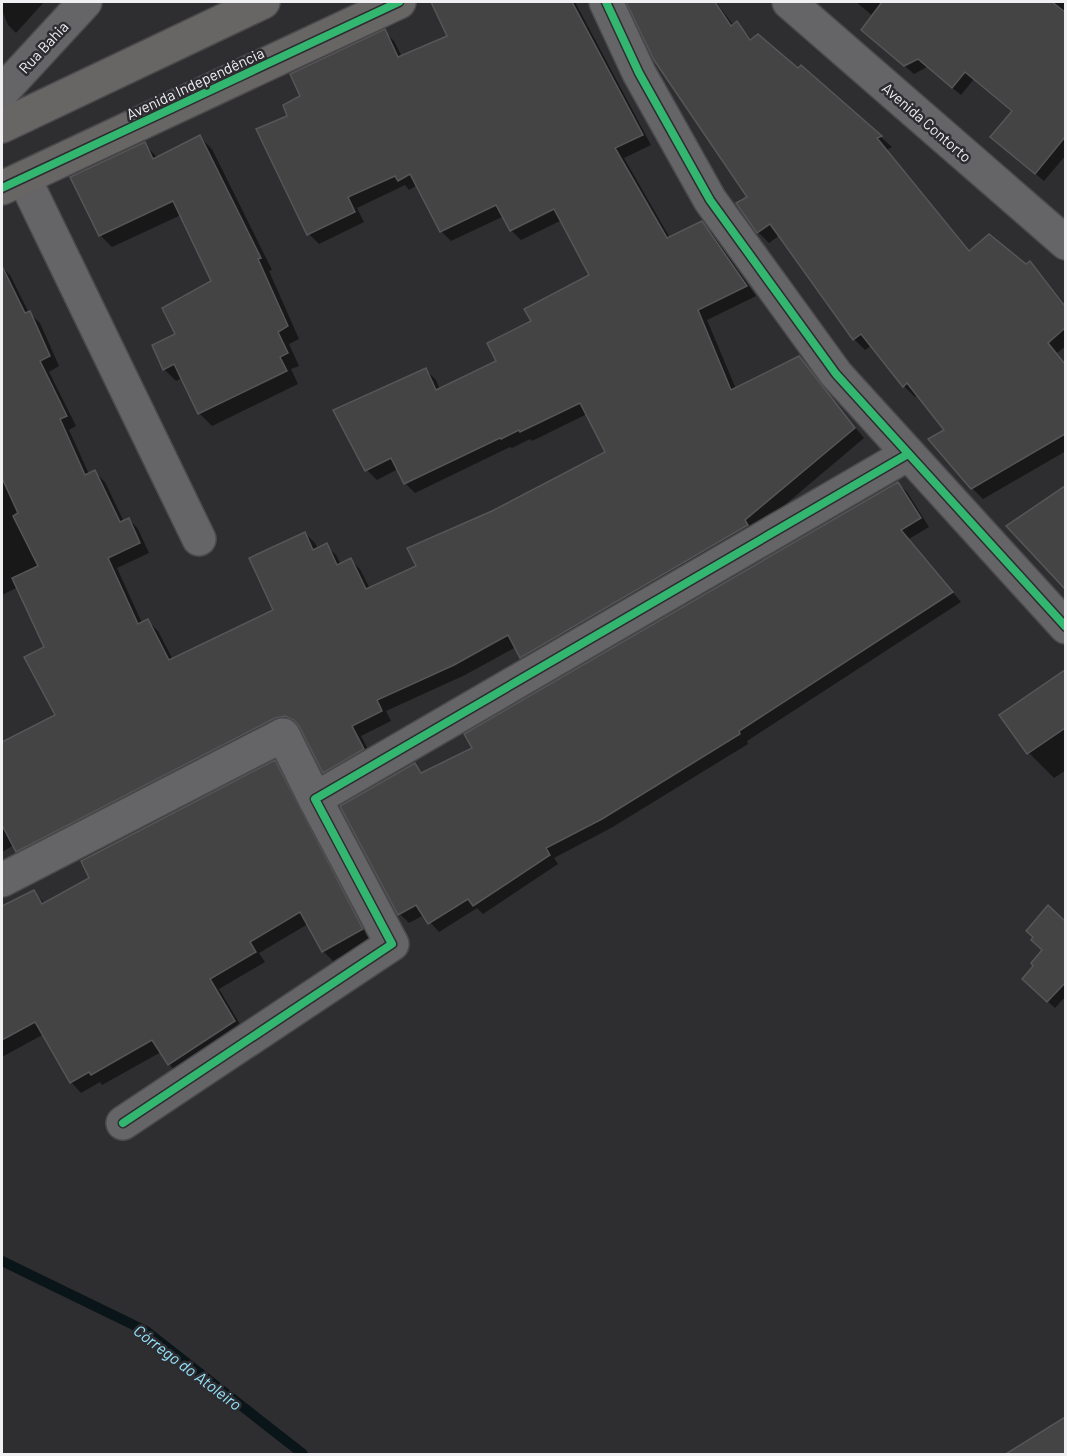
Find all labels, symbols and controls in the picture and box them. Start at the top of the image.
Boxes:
street label: Rua Bahia [14,17,72,77]
street label: Avenida Independência [123,43,267,123]
street label: Avenida Contorto [879,78,975,166]
water label: Córrego do Atoleiro [130,1320,246,1414]

